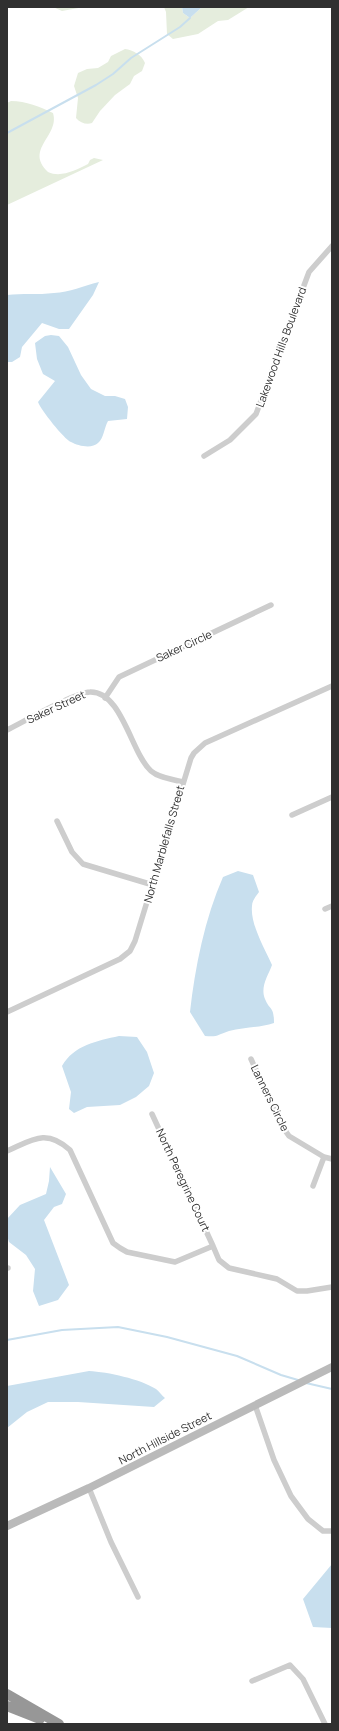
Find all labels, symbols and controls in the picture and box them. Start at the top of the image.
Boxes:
street label: Lakewood Hills Boulevard [252,285,309,409]
street label: Saker Circle [153,626,215,665]
street label: Saker Street [24,686,88,727]
street label: North Marblefalls Street [140,784,187,904]
street label: Lanners Circle [248,1062,293,1134]
street label: North Peregrine Court [153,1126,214,1234]
street label: North Hillside Street [116,1408,214,1467]

